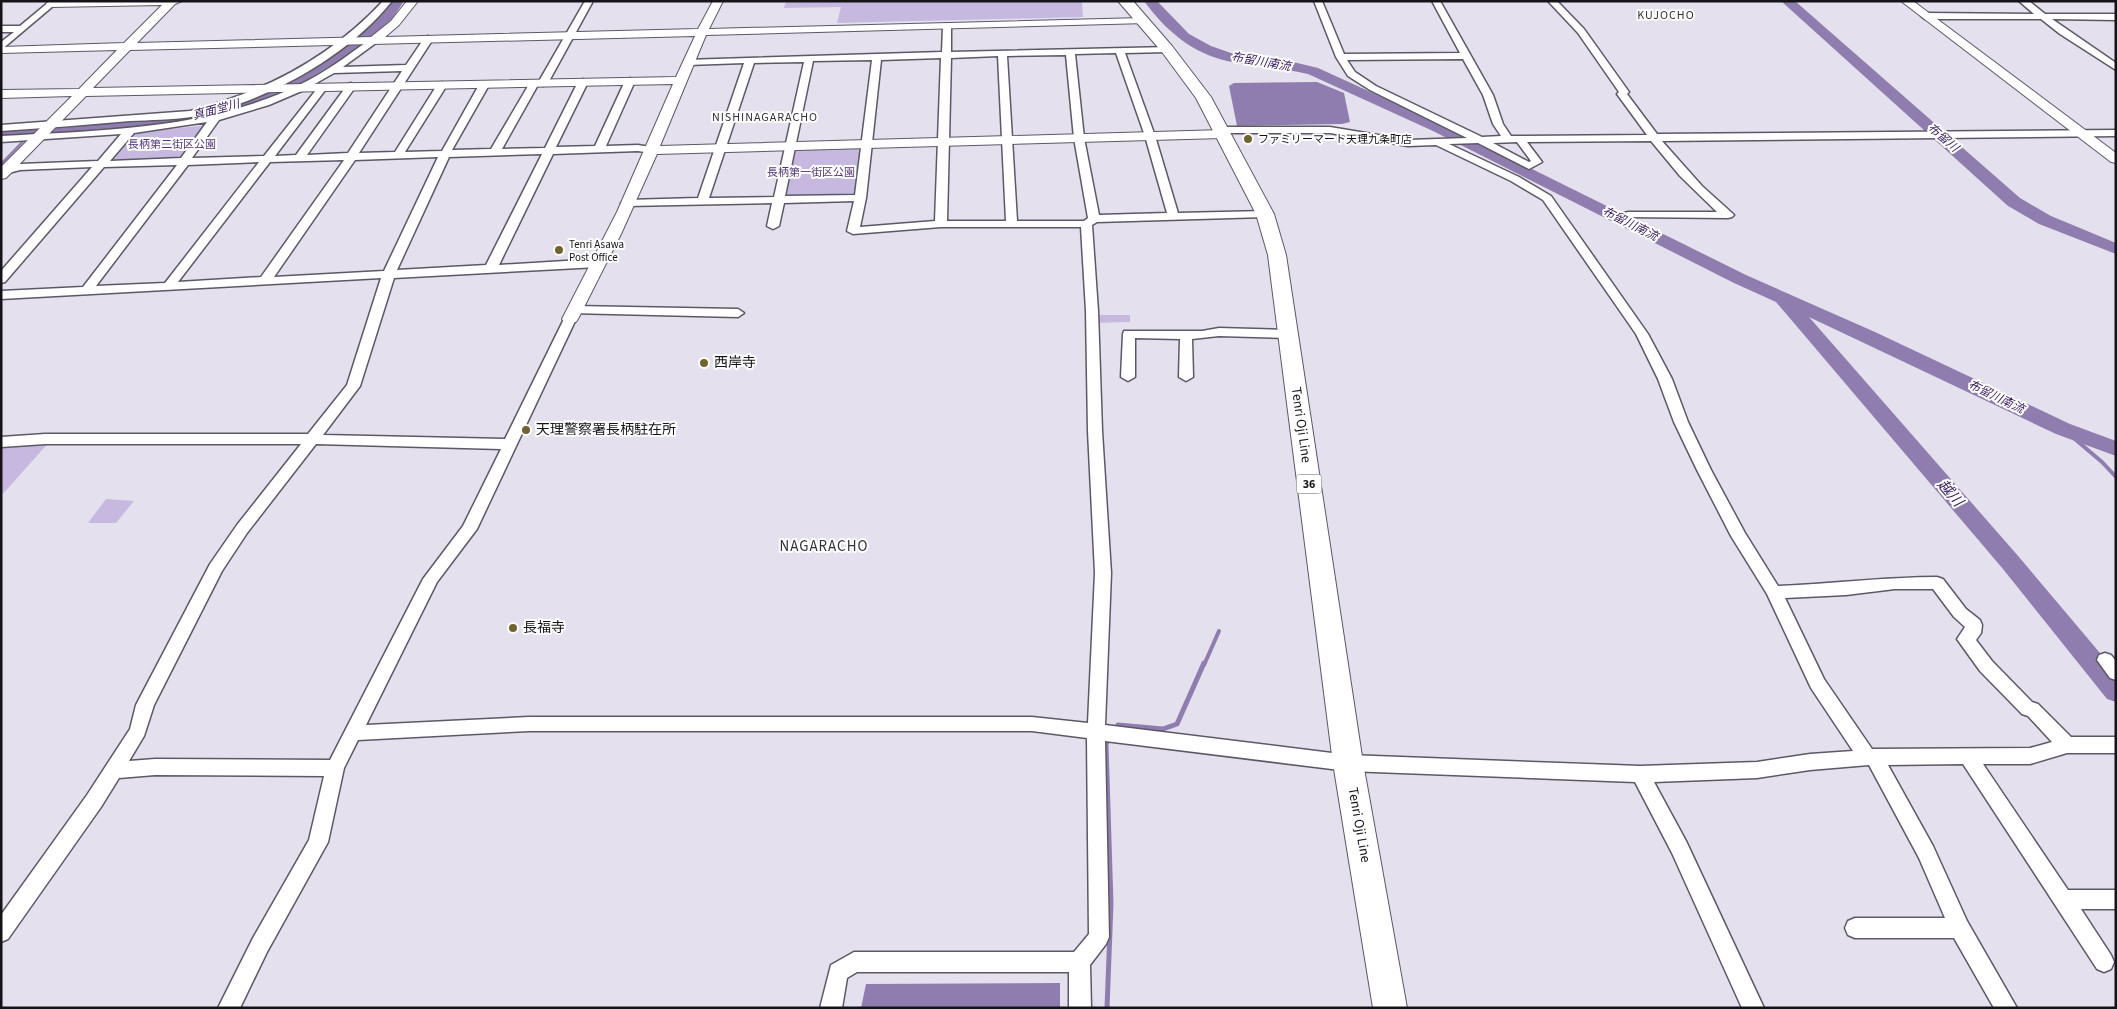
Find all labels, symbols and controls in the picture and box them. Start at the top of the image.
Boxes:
district label: KUJOCHO [1637,7,1695,24]
water label: 布留川南流 [1230,48,1294,76]
water label: 真面堂川 [191,95,243,124]
district label: NISHINAGARACHO [712,109,818,126]
water label: 布留川 [1924,120,1964,158]
place label: ファミリーマート天理九条町店 [1258,132,1412,147]
marker: ファミリーマート天理九条町店 [1242,133,1254,145]
park label: 長柄第二街区公園 [128,137,216,152]
park label: 長柄第一街区公園 [767,165,855,180]
water label: 布留川南流 [1599,203,1662,246]
place label: Tenri Asawa Post Office [569,237,624,265]
marker: Tenri Asawa Post Office [553,244,565,256]
place label: 西岸寺 [714,353,756,373]
marker: 西岸寺 [698,357,710,369]
water label: 布留川南流 [1965,376,2028,419]
street label: Tenri Oji Line [1286,386,1316,464]
place label: 天理警察署長柄駐在所 [536,420,676,440]
marker: 天理警察署長柄駐在所 [520,424,532,436]
road number: 36 [1296,474,1322,494]
water label: 越川 [1932,475,1969,513]
district label: NAGARACHO [780,536,868,557]
place label: 長福寺 [523,618,565,638]
marker: 長福寺 [507,622,519,634]
street label: Tenri Oji Line [1343,786,1375,864]

